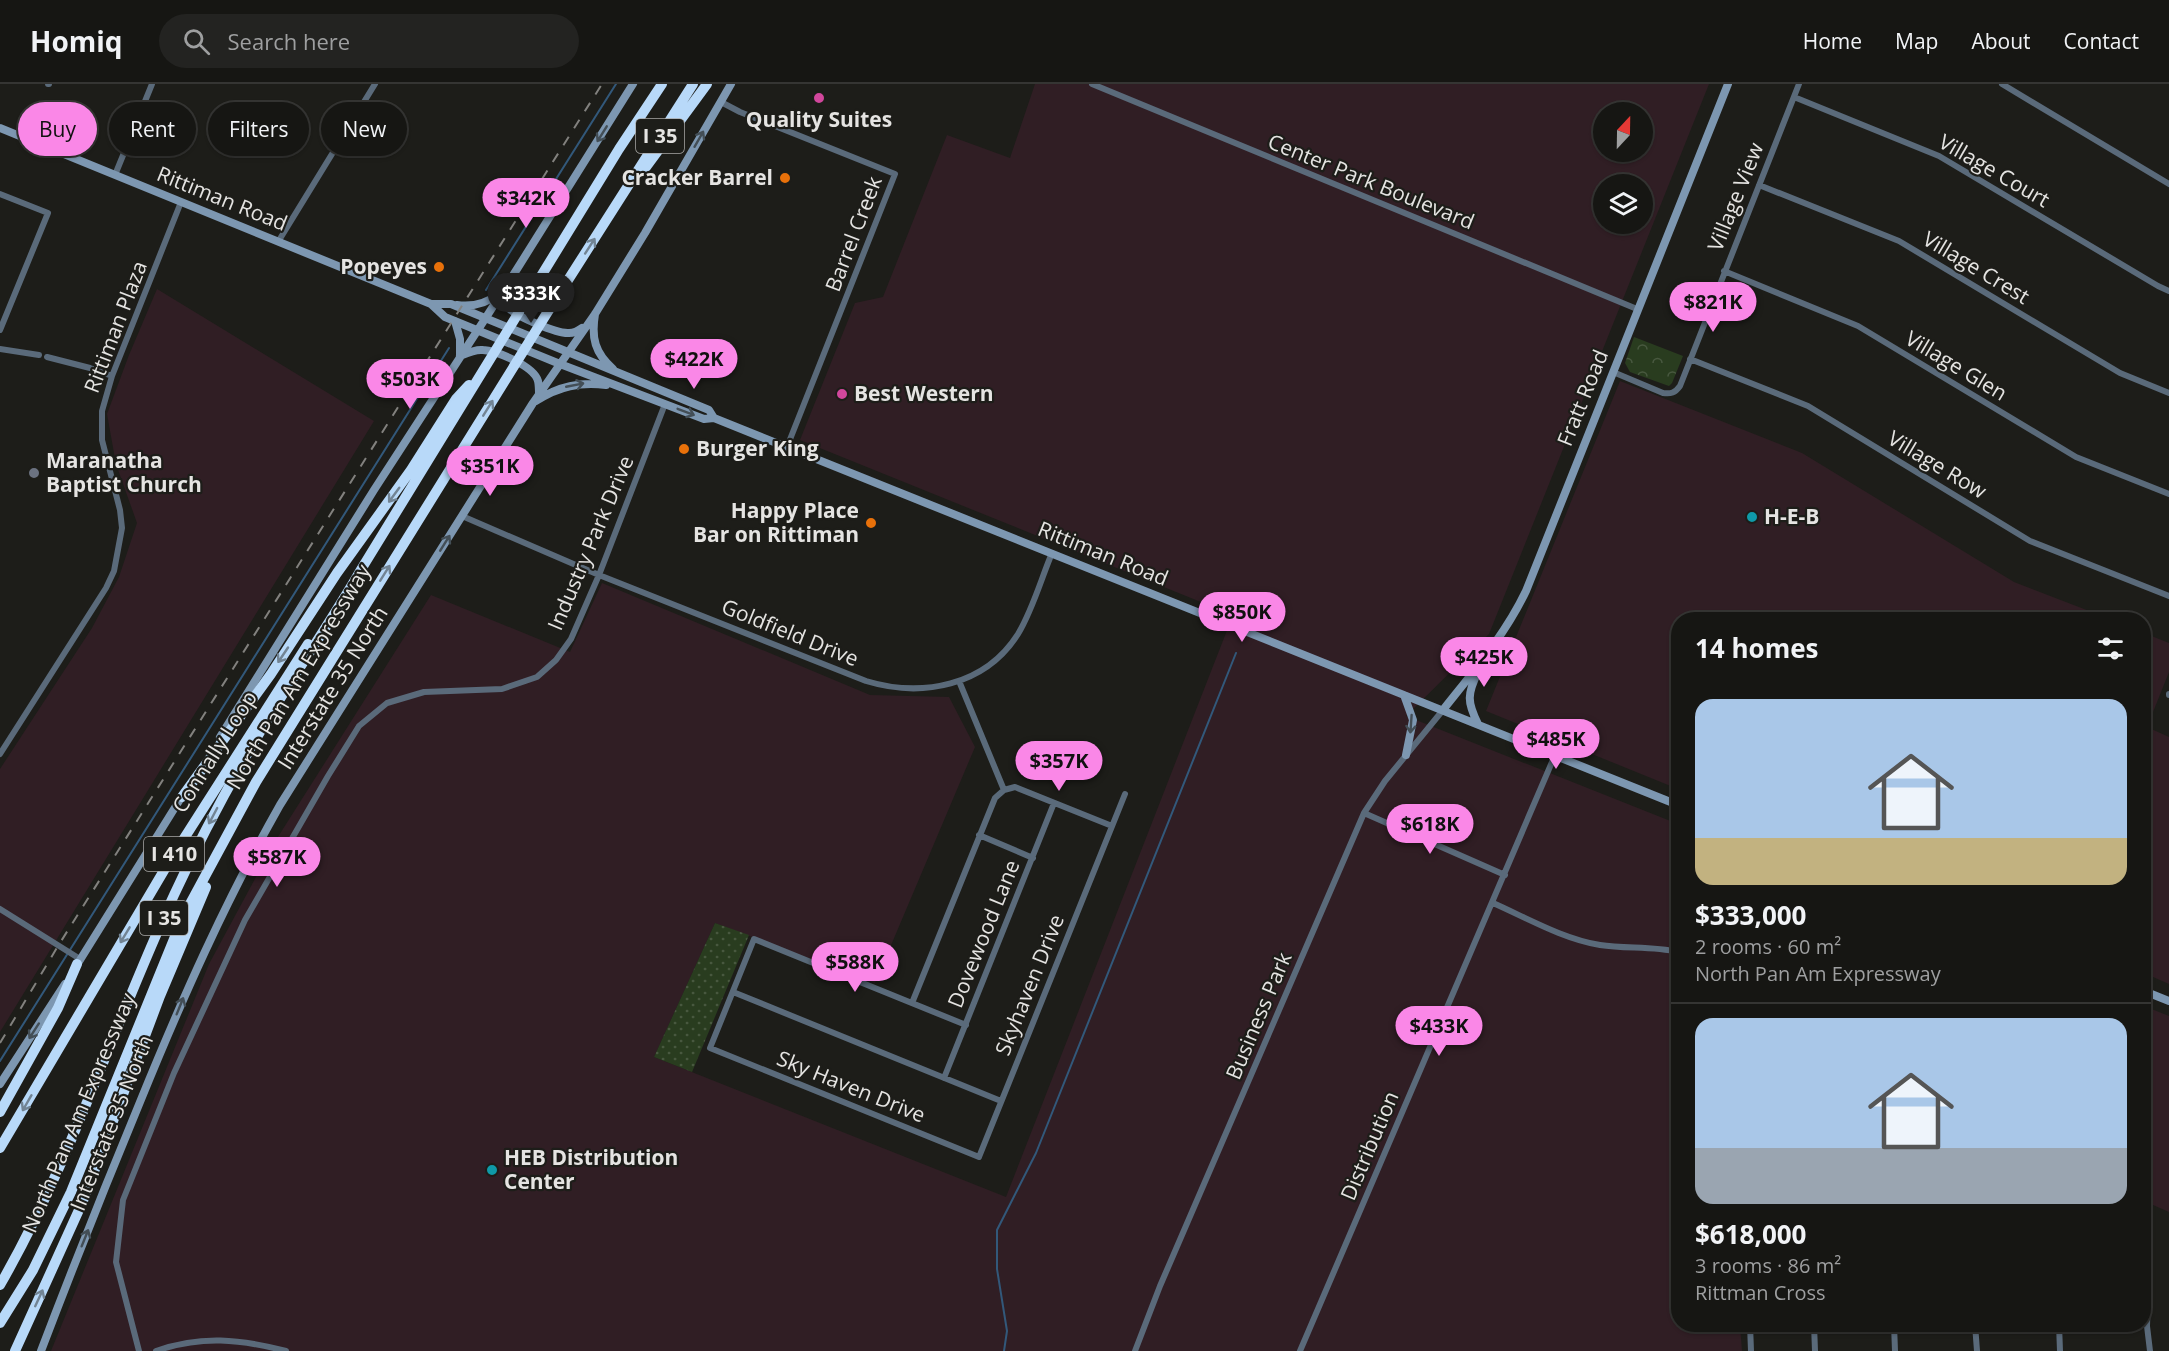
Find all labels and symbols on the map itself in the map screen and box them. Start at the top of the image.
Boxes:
marker: Quality Suites [812,91,826,105]
north arrow [1593,102,1653,162]
place label: Quality Suites [746,105,892,133]
road number: I 35 [636,119,684,153]
one-way arrow [595,125,608,142]
street label: Center Park Boulevard [1264,127,1479,235]
street label: Village Court [1934,127,2055,213]
one-way arrow [694,131,706,148]
street label: Village View [1701,138,1770,255]
street label: Rittiman Road [153,159,292,237]
place label: Cracker Barrel [621,163,773,191]
marker: Cracker Barrel [778,171,792,185]
street label: Barrel Creek [818,172,888,295]
pin: $342K [484,178,568,229]
street label: Village Crest [1918,224,2035,310]
one-way arrow [584,238,596,255]
place label: Popeyes [340,252,427,280]
street label: Rittiman Plaza [77,257,153,397]
marker: Popeyes [432,260,446,274]
pin: $333K [489,273,573,324]
pin: $821K [1671,282,1755,333]
street label: Village Glen [1900,324,2013,406]
pin: $422K [652,339,736,390]
street label: Fratt Road [1550,345,1614,450]
pin: $503K [368,359,452,410]
one-way arrow [565,379,584,390]
place label: Best Western [854,379,994,407]
marker: Best Western [835,387,849,401]
one-way arrow [482,400,494,417]
one-way arrow [677,407,695,418]
street label: Village Row [1883,424,1993,505]
place label: Burger King [696,434,819,462]
marker: Burger King [677,442,691,456]
place label: Maranatha Baptist Church [46,446,202,498]
pin: $351K [448,446,532,497]
street label: Industry Park Drive [541,451,640,634]
marker: Maranatha Baptist Church [27,466,41,480]
one-way arrow [388,486,400,502]
place label: Happy Place Bar on Rittiman [693,496,859,548]
place label: H-E-B [1764,502,1819,530]
marker: H-E-B [1745,510,1759,524]
street label: Rittiman Road [1034,514,1173,592]
marker: Happy Place Bar on Rittiman [864,516,878,530]
one-way arrow [440,535,452,552]
street label: North Pan Am Expressway [220,558,377,794]
one-way arrow [379,565,391,582]
street label: Goldfield Drive [718,592,863,672]
pin: $850K [1200,592,1284,643]
street label: Interstate 35 North [271,601,394,774]
pin: $425K [1442,637,1526,688]
one-way arrow [277,647,290,664]
street label: Connally Loop [165,685,263,818]
one-way arrow [1406,714,1417,734]
pin: $485K [1514,719,1598,770]
pin: $357K [1017,741,1101,792]
pin: $618K [1388,804,1472,855]
one-way arrow [207,807,218,825]
road number: I 410 [144,837,204,871]
pin: $587K [235,837,319,888]
street label: Dovewood Lane [941,855,1026,1012]
road number: I 35 [140,901,188,935]
street label: Skyhaven Drive [988,910,1070,1059]
one-way arrow [119,926,131,943]
pin: $588K [813,942,897,993]
street label: Business Park [1219,948,1298,1084]
street label: North Pan Am Expressway [15,988,142,1237]
one-way arrow [175,998,186,1016]
pin: $433K [1397,1006,1481,1057]
one-way arrow [28,1022,40,1039]
street label: Interstate 35 North [63,1031,159,1215]
street label: Sky Haven Drive [773,1044,930,1129]
street label: Distribution [1334,1087,1405,1204]
one-way arrow [20,1094,32,1111]
place label: HEB Distribution Center [504,1143,678,1195]
marker: HEB Distribution Center [485,1163,499,1177]
one-way arrow [80,1229,91,1247]
one-way arrow [34,1289,46,1307]

